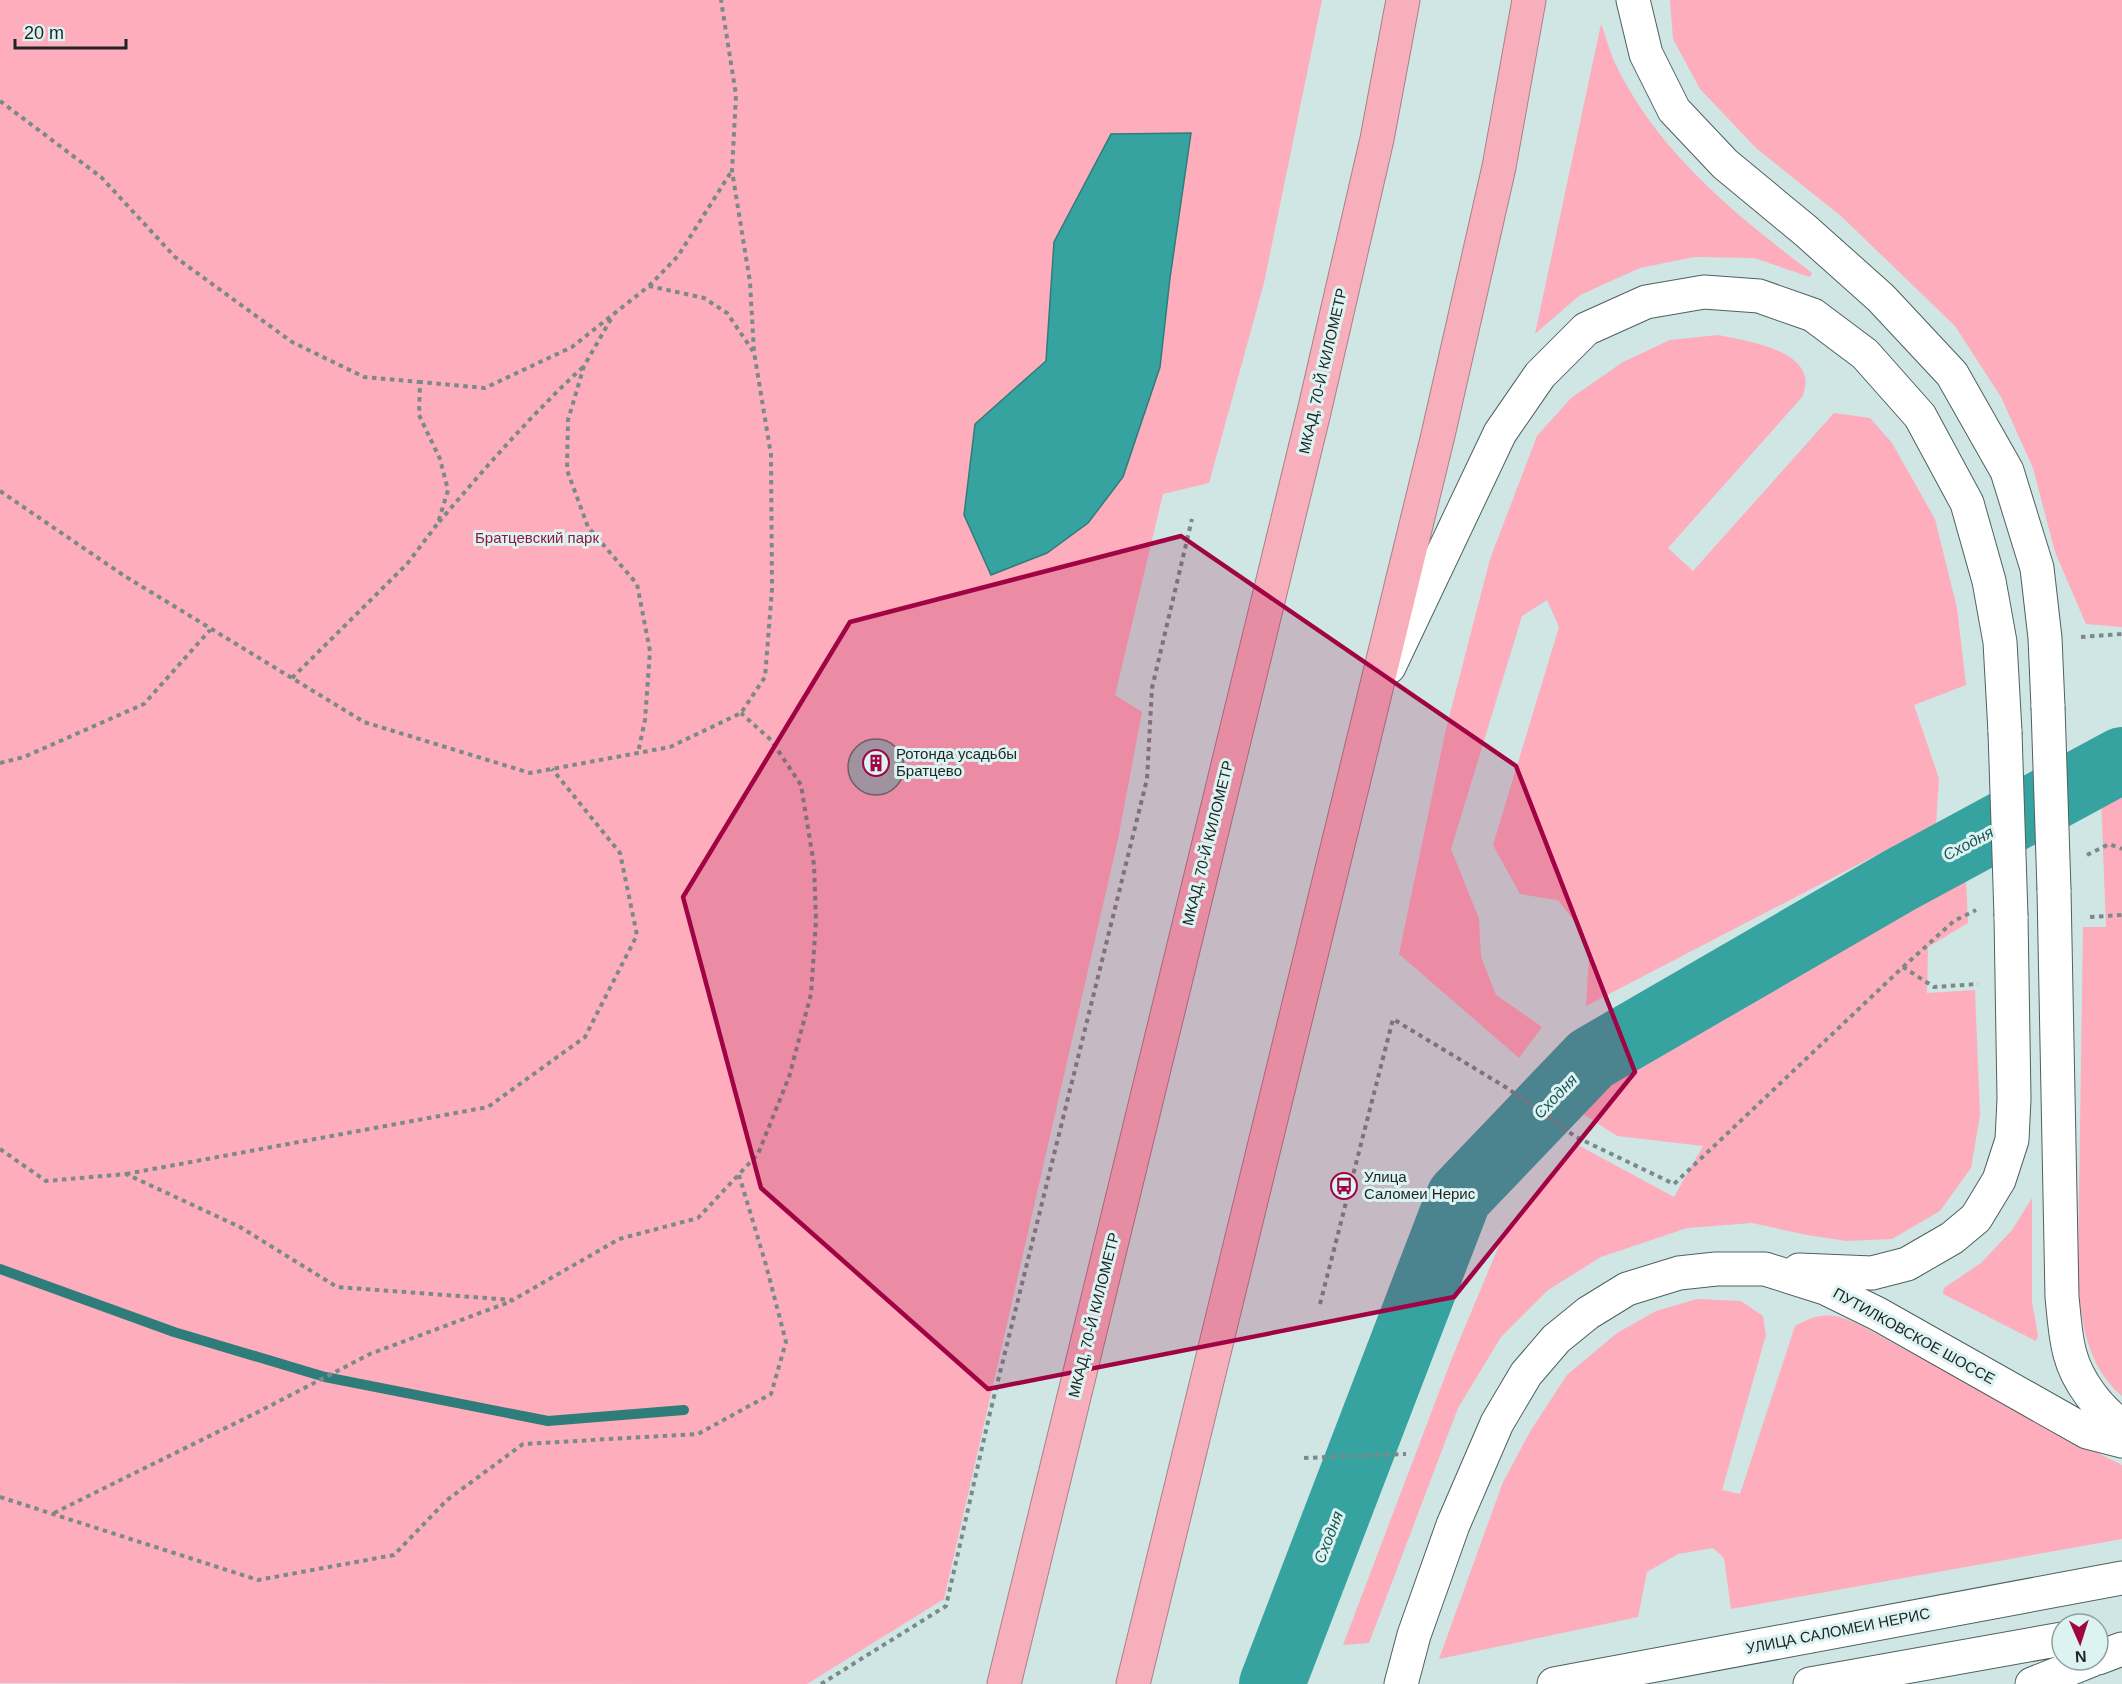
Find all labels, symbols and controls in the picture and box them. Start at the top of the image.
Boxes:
scale bar [15,12,126,50]
text: 20 m [24,23,64,43]
street label: МКАД, 70-Й КИЛОМЕТР [1295,286,1350,455]
park label: Братцевский парк [475,529,599,546]
place label: Ротонда усадьбы Братцево [896,745,1017,779]
building icon: Ротонда усадьбы Братцево [861,748,891,778]
street label: МКАД, 70-Й КИЛОМЕТР [1179,759,1236,927]
water label: Сходня [1940,823,1997,864]
water label: Сходня [1530,1071,1581,1122]
place label: Улица Саломеи Нерис [1364,1168,1476,1202]
bus stop icon: Улица Саломеи Нерис [1329,1171,1359,1201]
street label: МКАД, 70-Й КИЛОМЕТР [1065,1231,1122,1399]
street label: ПУТИЛКОВСКОЕ ШОССЕ [1830,1284,1998,1387]
water label: Сходня [1311,1508,1346,1566]
street label: УЛИЦА САЛОМЕИ НЕРИС [1744,1604,1932,1657]
north arrow [2050,1612,2110,1672]
text: N [2075,1648,2087,1665]

